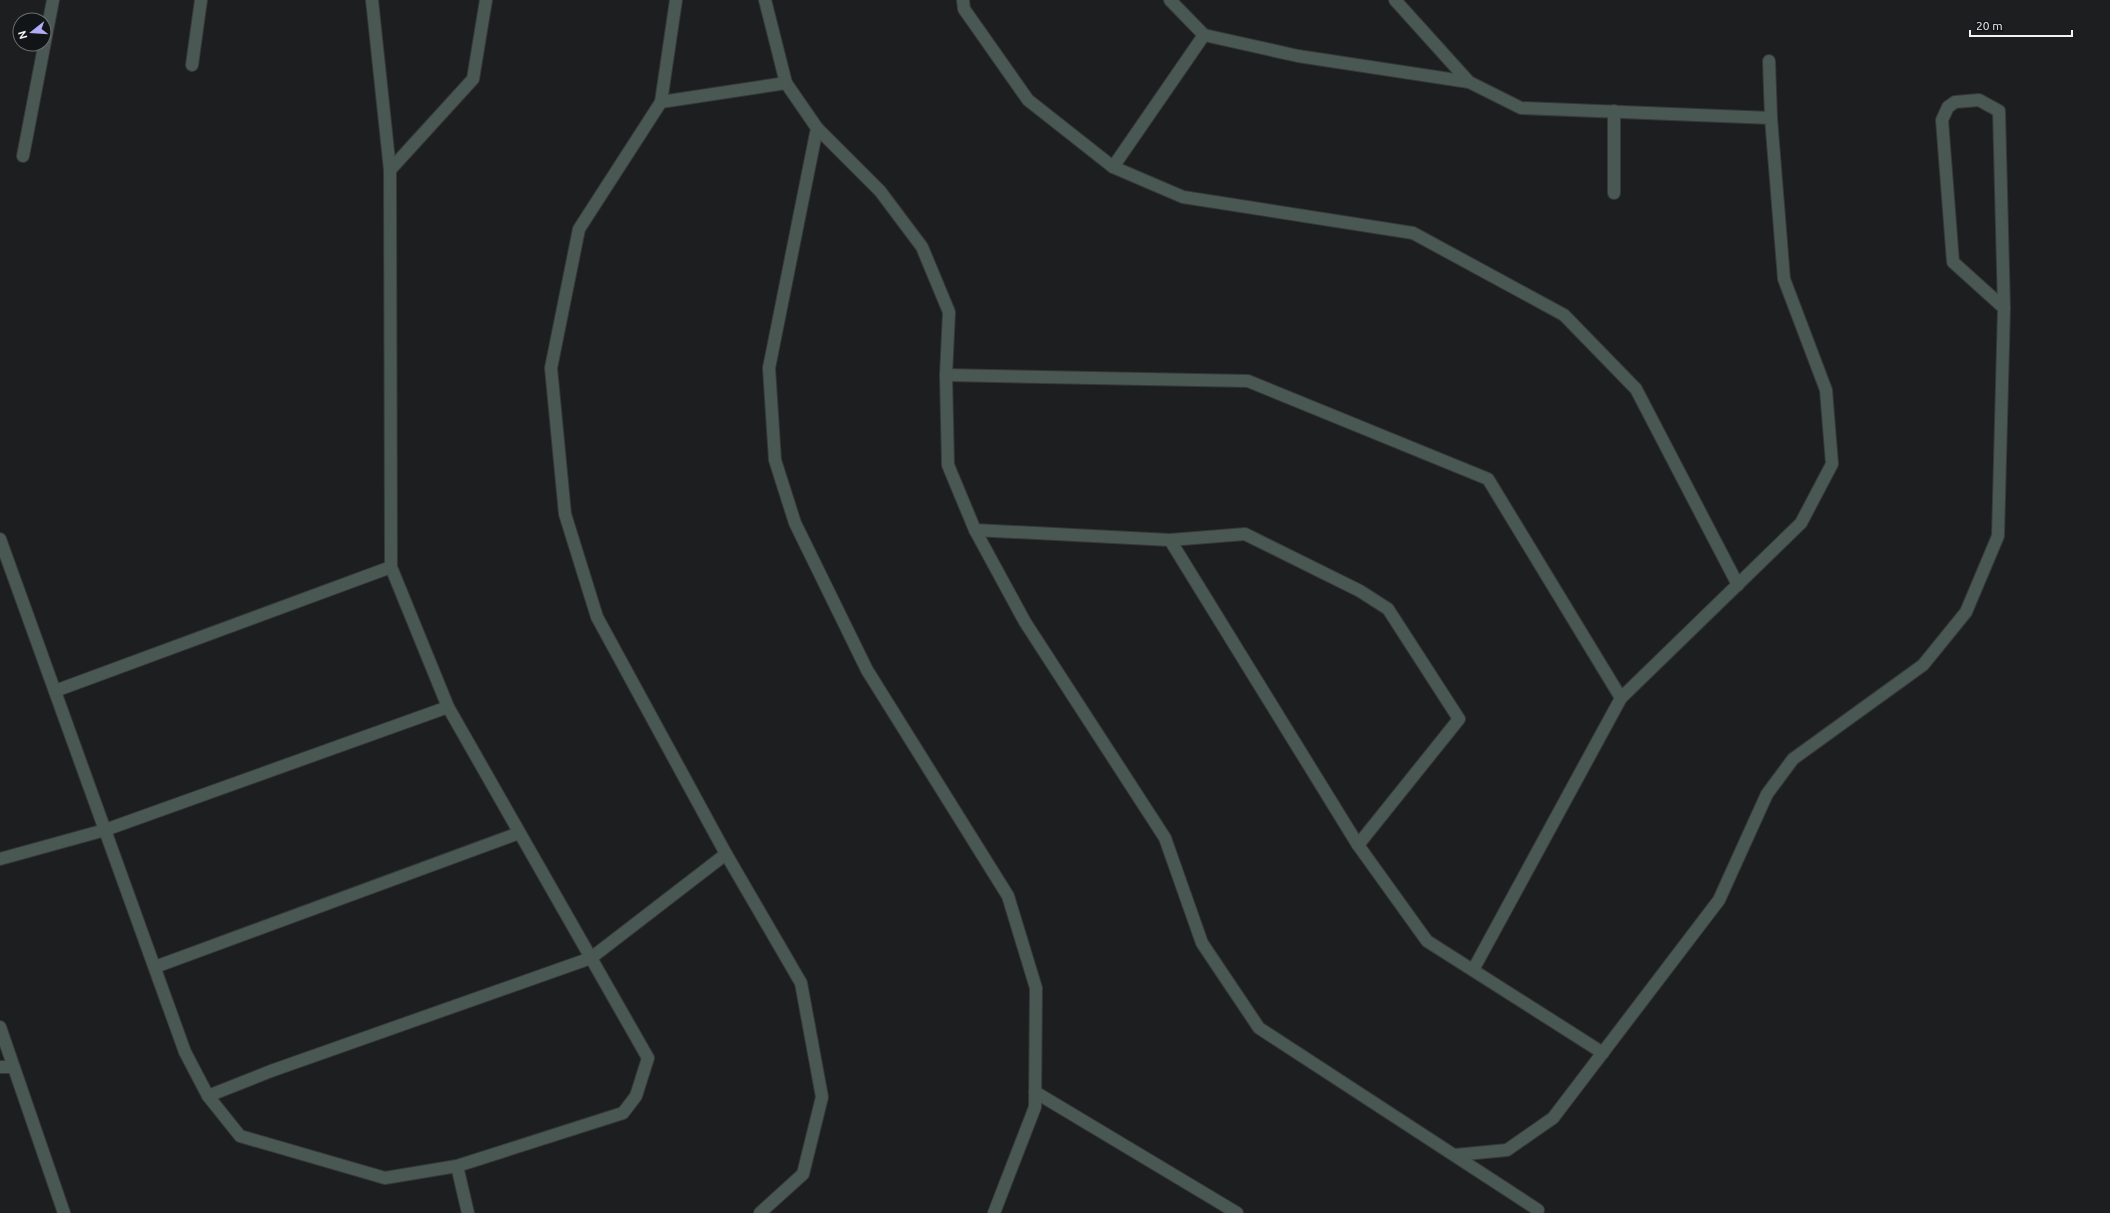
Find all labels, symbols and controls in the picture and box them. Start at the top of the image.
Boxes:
north arrow [12,12,52,52]
scale bar [1970,12,2072,38]
text: 20 m [1976,19,2003,32]
text: N [15,29,29,41]

